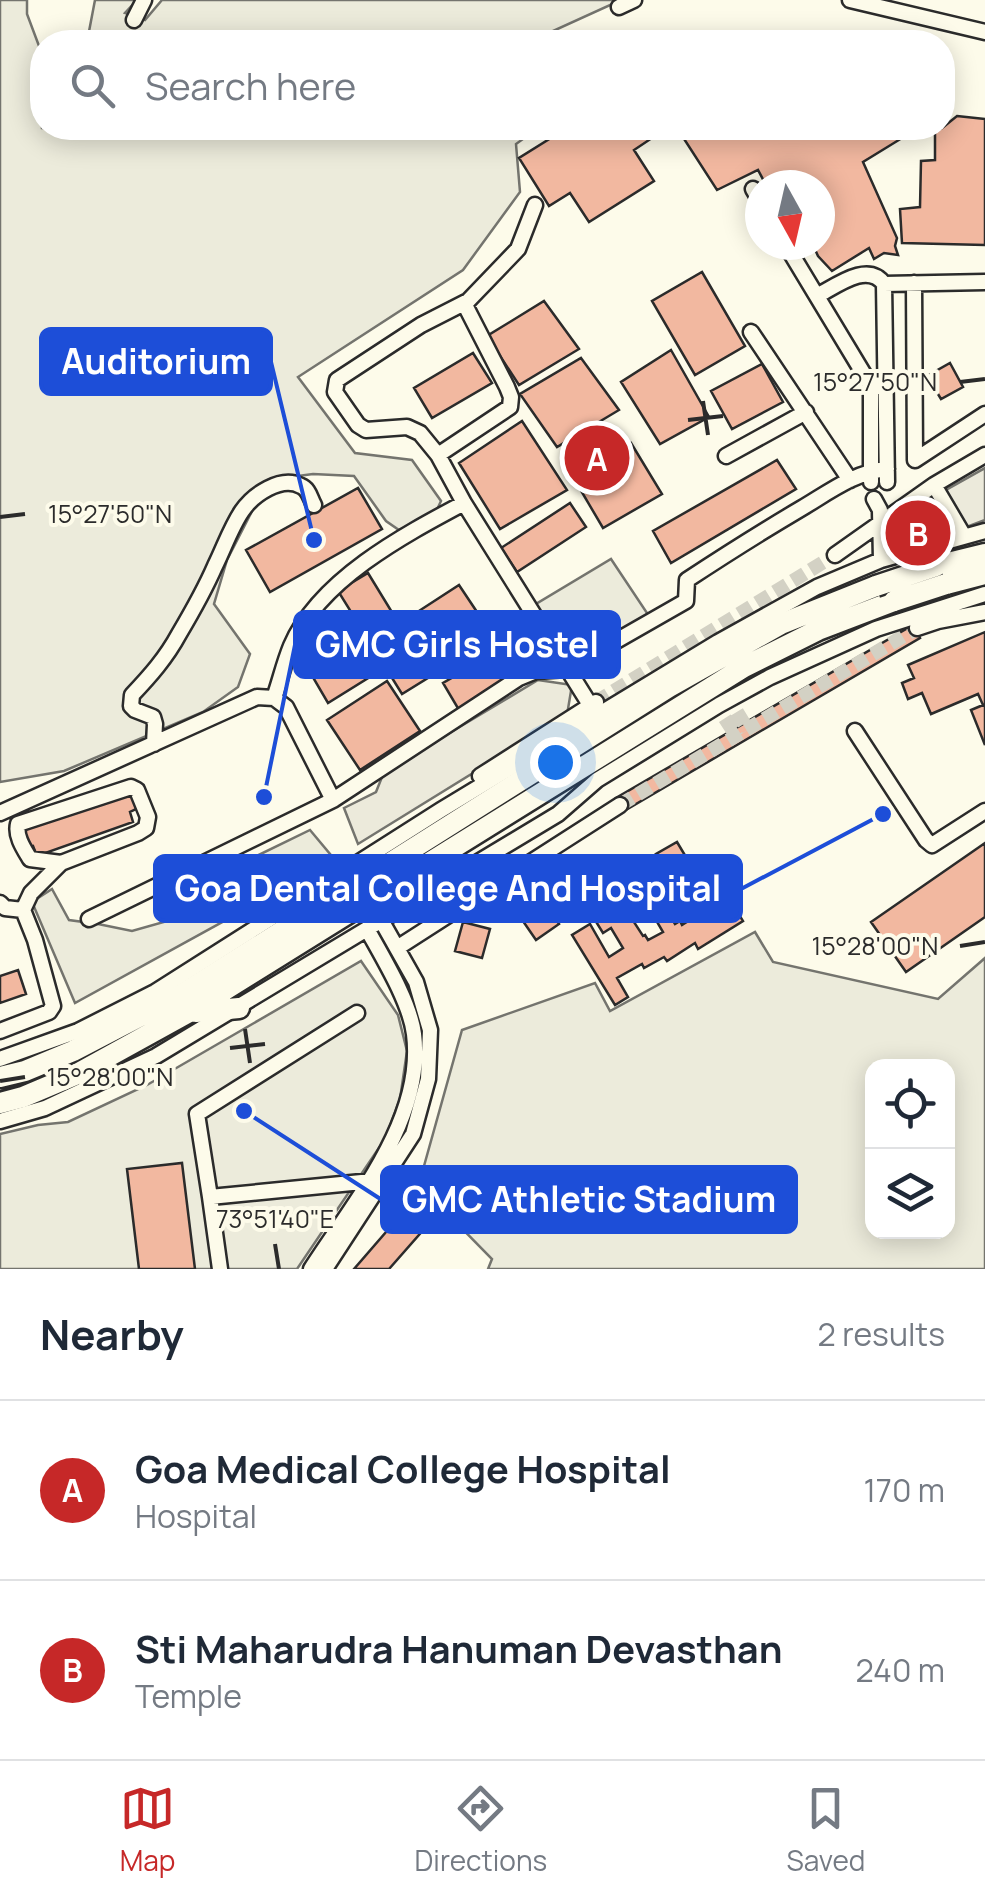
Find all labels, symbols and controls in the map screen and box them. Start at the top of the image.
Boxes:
search box [30,30,955,140]
icon: search [65,58,120,113]
text: Search here [145,59,356,111]
north arrow [745,170,835,260]
callout: Auditorium [41,329,271,394]
text: Auditorium [61,337,251,385]
text: 15°27'50"N [813,364,937,399]
pin: A [564,420,630,496]
text: 15°27'50"N [48,496,172,531]
pin: B [886,496,950,570]
callout: GMC Girls Hostel [295,612,619,677]
text: GMC Girls Hostel [315,620,599,668]
your location [530,737,581,788]
callout: Goa Dental College And Hospital [155,856,741,921]
text: Goa Dental College And Hospital [175,864,721,912]
text: 15°28'00"N [812,928,938,963]
text: 15°28'00"N [47,1059,173,1094]
map controls [865,1059,955,1239]
button: locate [865,1059,955,1149]
button: layers [865,1149,955,1239]
callout: GMC Athletic Stadium [382,1167,796,1232]
text: GMC Athletic Stadium [402,1175,776,1223]
text: 73°51'40"E [216,1201,334,1236]
text: Nearby [40,1305,184,1363]
text: 2 results [818,1312,945,1356]
text: Goa Medical College Hospital [135,1442,671,1494]
text: A [62,1468,83,1512]
text: 170 m [863,1468,945,1512]
text: Hospital [135,1494,257,1538]
text: Sti Maharudra Hanuman Devasthan [135,1622,783,1674]
text: B [62,1648,83,1692]
text: 240 m [855,1648,945,1692]
text: Temple [135,1674,242,1718]
tab: Map [120,1781,175,1879]
tab: Directions [415,1781,547,1879]
tab: Saved [786,1781,865,1879]

